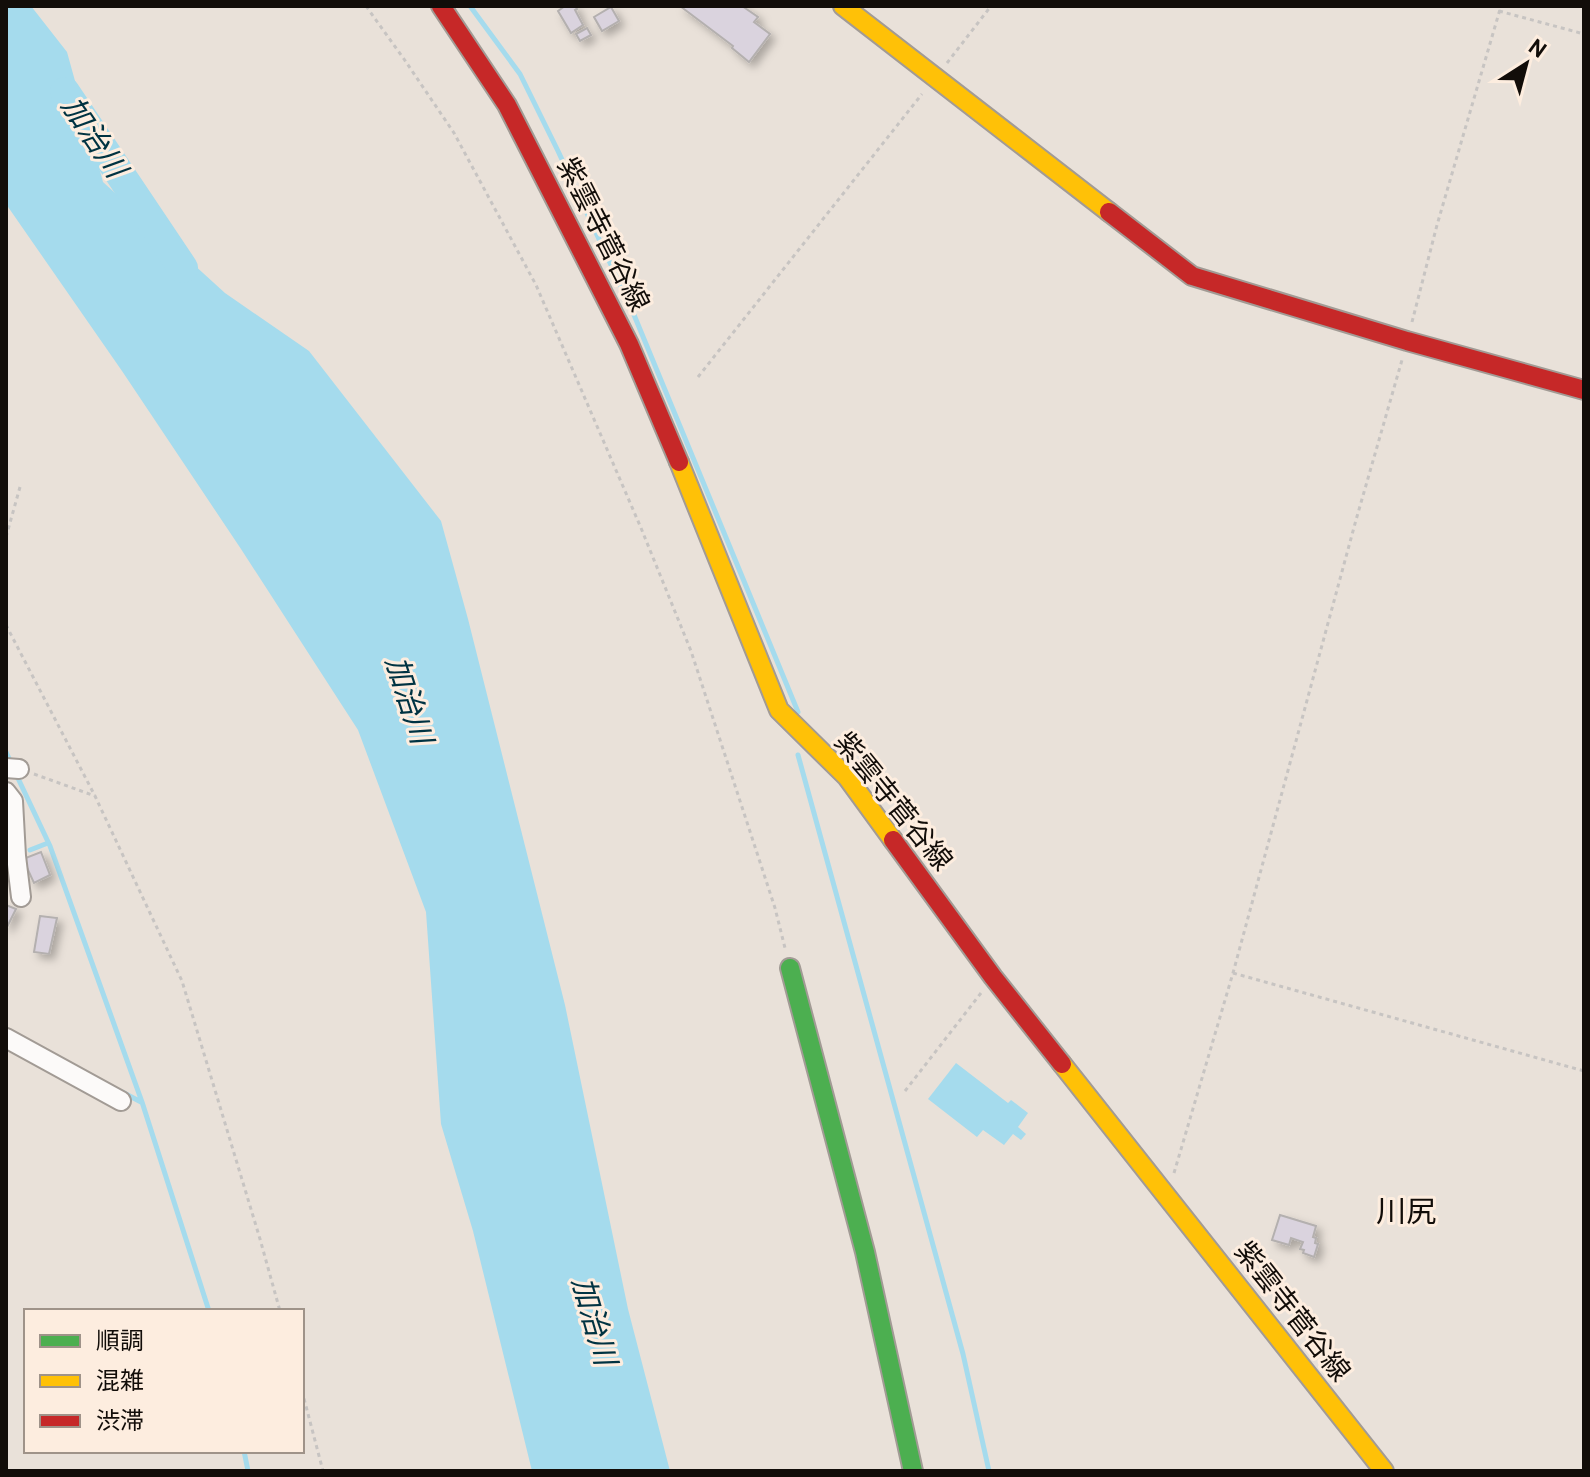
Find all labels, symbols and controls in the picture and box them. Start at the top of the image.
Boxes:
north arrow [1486,24,1566,104]
text: N [1522,34,1551,65]
water label: 加治川 [51,91,134,189]
street label: 紫雲寺菅谷線 [547,152,656,318]
water label: 加治川 [375,652,439,752]
street label: 紫雲寺菅谷線 [825,726,959,880]
district label: 川尻 [1376,1196,1436,1233]
street label: 紫雲寺菅谷線 [1225,1236,1357,1390]
water label: 加治川 [561,1273,623,1373]
legend [24,1309,304,1453]
text: 順調 [96,1328,144,1358]
text: 混雑 [96,1368,144,1398]
text: 渋滞 [96,1408,144,1438]

